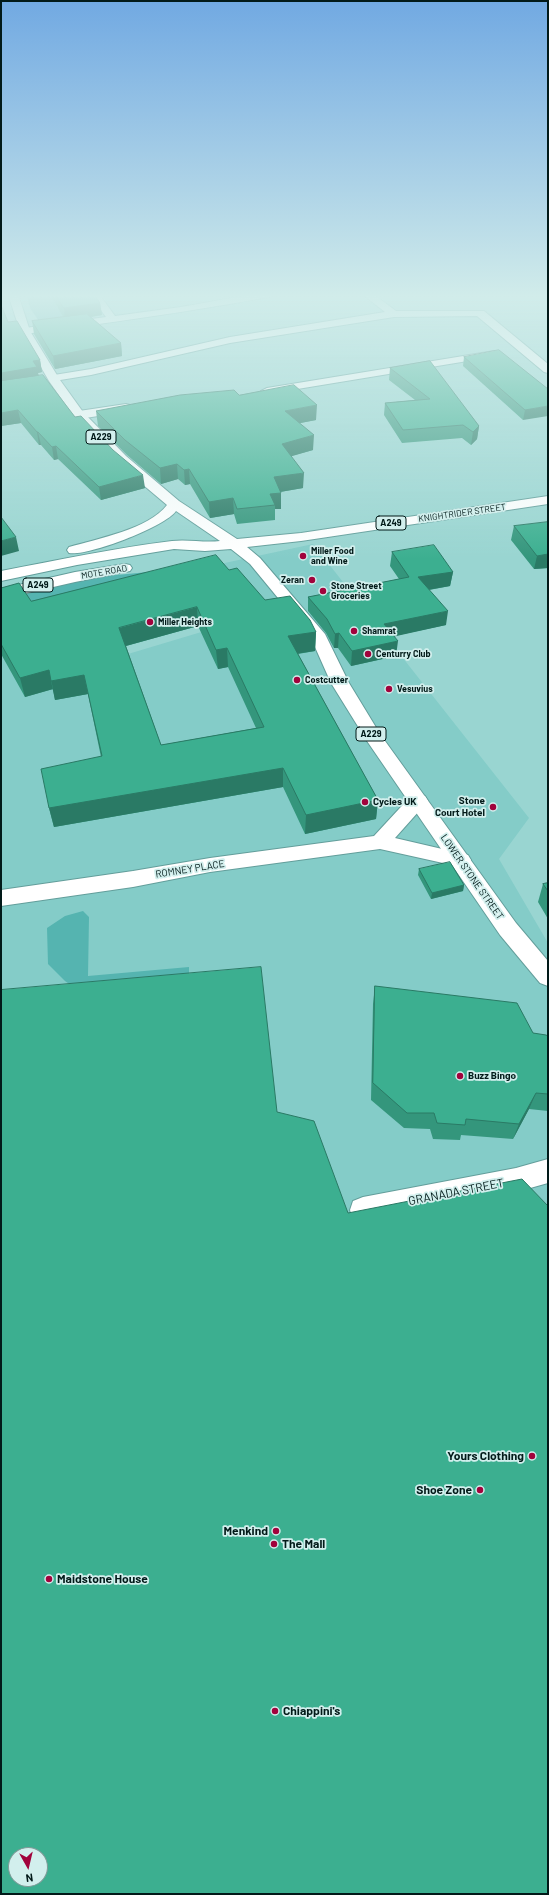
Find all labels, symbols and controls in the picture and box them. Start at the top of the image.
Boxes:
road number: A229 [86,430,116,444]
street label: KNIGHTRIDER STREET [418,502,506,524]
road number: A249 [376,516,406,530]
place label: Miller Food and Wine [311,546,354,567]
marker: Miller Food and Wine [298,551,308,561]
street label: MOTE ROAD [80,563,128,581]
place label: Zeran [281,575,304,585]
marker: Zeran [307,575,317,585]
road number: A249 [23,578,53,592]
place label: Stone Street Groceries [331,581,382,602]
marker: Stone Street Groceries [318,586,328,596]
marker: Miller Heights [145,617,155,627]
place label: Miller Heights [158,617,212,627]
marker: Shamrat [349,626,359,636]
place label: Shamrat [362,626,396,636]
marker: Centurry Club [363,649,373,659]
place label: Centurry Club [376,649,431,659]
marker: Costcutter [292,675,302,685]
place label: Costcutter [305,675,348,685]
marker: Vesuvius [384,684,394,694]
place label: Vesuvius [397,684,433,694]
road number: A229 [356,727,386,741]
place label: Stone Court Hotel [435,795,485,818]
place label: Cycles UK [373,796,417,808]
marker: Cycles UK [360,797,370,807]
marker: Stone Court Hotel [488,802,498,812]
street label: LOWER STONE STREET [438,832,506,922]
street label: ROMNEY PLACE [155,858,225,880]
place label: Buzz Bingo [468,1070,516,1082]
marker: Buzz Bingo [455,1071,465,1081]
street label: GRANADA STREET [407,1176,505,1208]
place label: Yours Clothing [447,1449,524,1463]
marker: Yours Clothing [527,1451,537,1461]
place label: Shoe Zone [416,1483,472,1497]
marker: Shoe Zone [475,1485,485,1495]
place label: Menkind [224,1524,268,1538]
marker: Menkind [271,1526,281,1536]
place label: The Mall [282,1537,325,1551]
marker: The Mall [269,1539,279,1549]
place label: Maidstone House [57,1572,148,1586]
marker: Maidstone House [44,1574,54,1584]
place label: Chiappini's [283,1704,340,1718]
marker: Chiappini's [270,1706,280,1716]
north arrow [8,1847,48,1887]
text: N [25,1871,34,1885]

